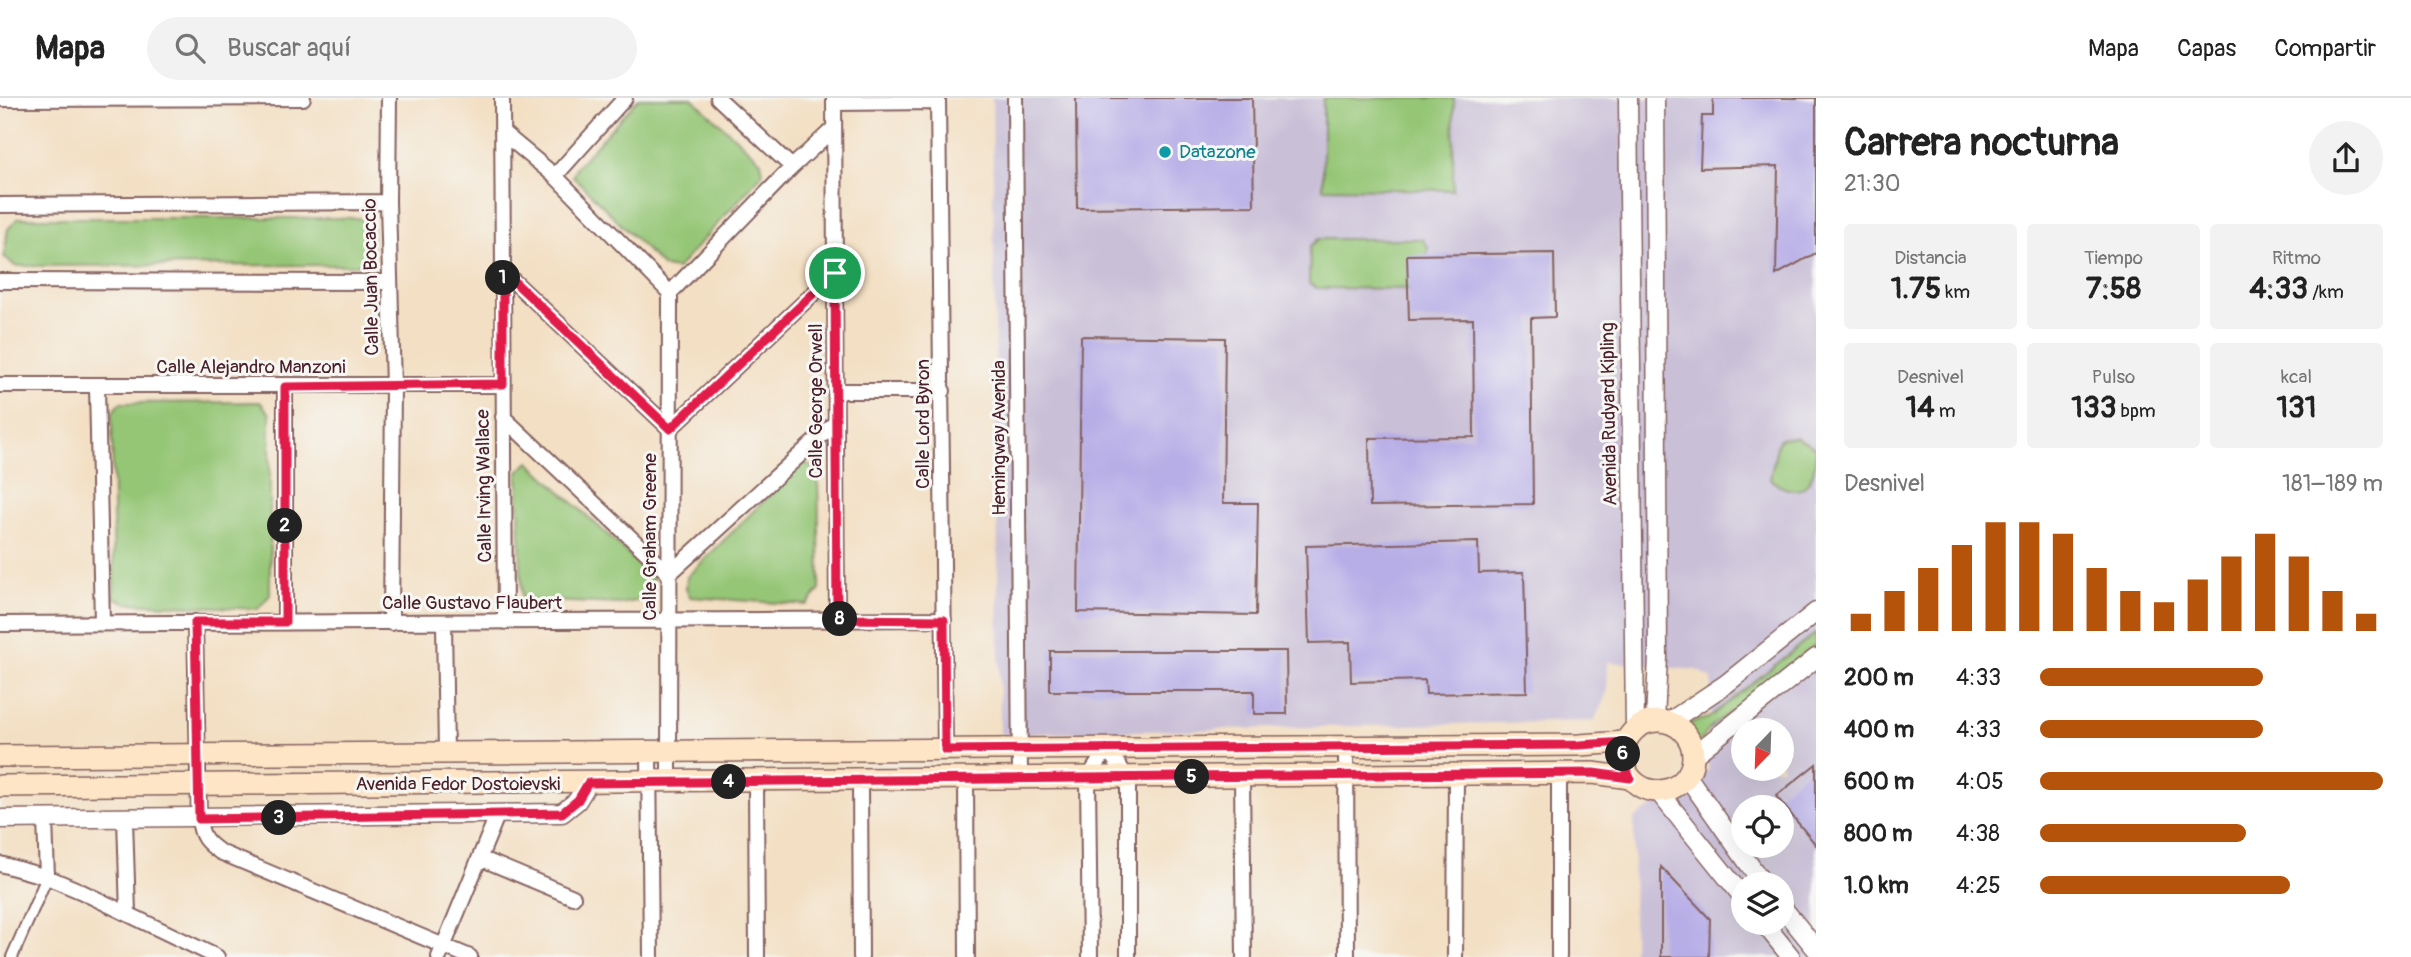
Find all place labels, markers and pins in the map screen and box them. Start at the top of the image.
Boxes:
place label: Datazone [1179,140,1256,164]
marker: Datazone [1157,144,1173,160]
pin [805,243,865,303]
pin: 1 [486,260,520,296]
pin: 2 [268,508,302,544]
pin: 8 [822,602,858,636]
pin: 6 [1606,736,1640,772]
pin: 5 [1174,760,1210,794]
pin: 4 [712,764,746,800]
pin: 3 [262,800,296,836]

